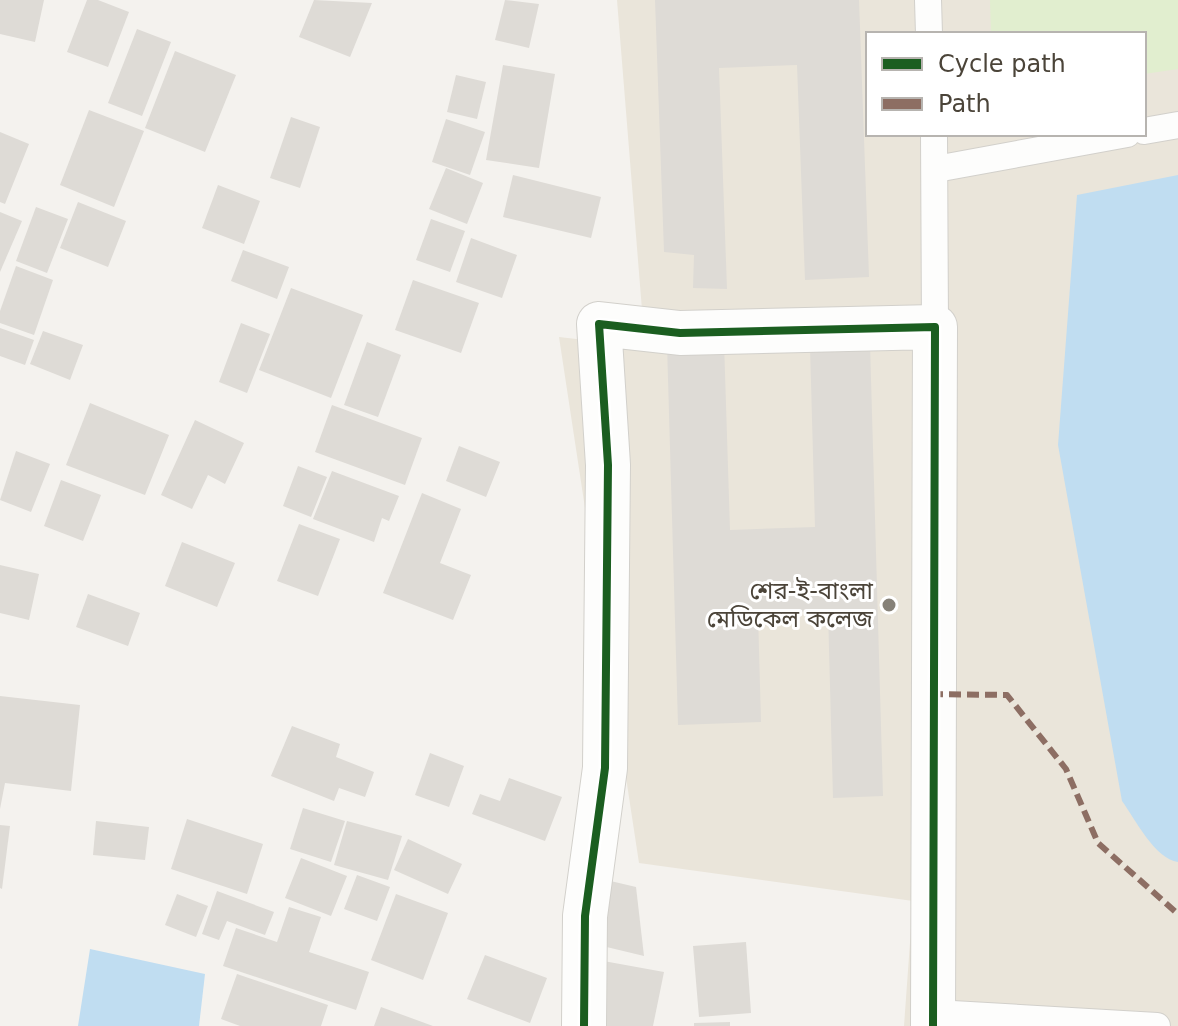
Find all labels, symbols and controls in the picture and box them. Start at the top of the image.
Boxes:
legend [866,32,1146,136]
text: Cycle path [938,50,1066,78]
text: Path [938,90,991,118]
place label: শের-ই-বাংলা মেডিকেল কলেজ [707,577,874,633]
marker: শের-ই-বাংলা মেডিকেল কলেজ [880,596,898,614]

